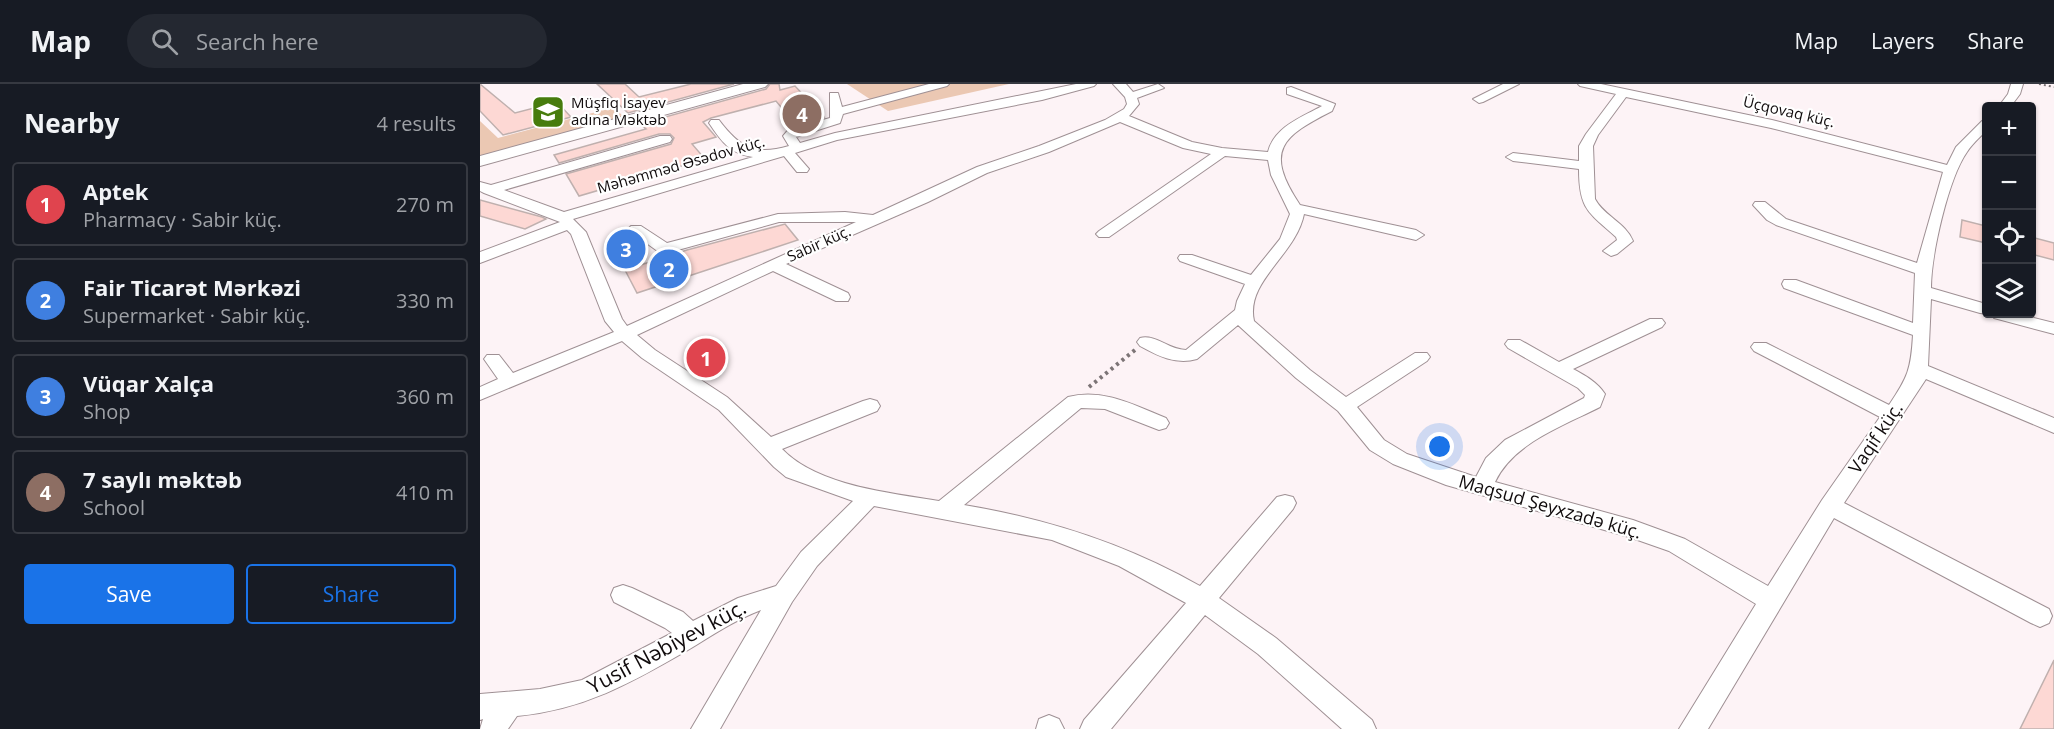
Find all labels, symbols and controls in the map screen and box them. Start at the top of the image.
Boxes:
search box [127,14,547,68]
text: Map [30,22,91,60]
icon: search [148,25,181,58]
text: Search here [196,26,319,56]
text: Map [1795,27,1838,55]
text: Layers [1871,27,1935,55]
text: Share [1968,27,2024,55]
street label: Üçqovaq küç. [1741,91,1837,131]
place label: Müşfiq İsayev adına Məktəb [571,92,666,129]
pin: 4 [782,92,822,136]
school or university icon: Müşfiq İsayev adına Məktəb [530,94,566,130]
map controls [1982,102,2036,318]
button: + [1982,102,2036,156]
text: Nearby [24,105,119,141]
text: 4 results [376,110,456,137]
street label: Məhəmməd Əsədov küç. [595,131,767,198]
button: − [1982,156,2036,210]
text: Aptek [83,176,148,206]
text: 1 [40,191,51,218]
text: 270 m [396,191,454,218]
text: Pharmacy · Sabir küç. [83,206,282,233]
button: locate [1982,210,2036,264]
street label: Sabir küç. [784,220,854,266]
pin: 3 [606,226,646,272]
pin: 2 [650,246,688,291]
button: layers [1982,264,2036,318]
text: Fair Ticarət Mərkəzi [83,272,301,302]
text: 2 [40,287,51,314]
text: 330 m [396,287,454,314]
text: Supermarket · Sabir küç. [83,302,311,329]
pin: 1 [686,336,726,380]
text: Vüqar Xalça [83,368,214,398]
text: 3 [40,383,51,410]
text: 360 m [396,383,454,410]
street label: Vaqif küç. [1843,397,1908,478]
text: Shop [83,398,131,425]
your location [1425,432,1454,461]
text: 7 saylı məktəb [83,464,242,494]
street label: Maqsud Şeyxzadə küç. [1456,468,1644,544]
text: 4 [40,479,51,506]
text: 410 m [396,479,454,506]
text: School [83,494,145,521]
button: Save [24,564,234,624]
button: Share [246,564,456,624]
street label: Yusif Nəbiyev küç. [582,592,751,700]

